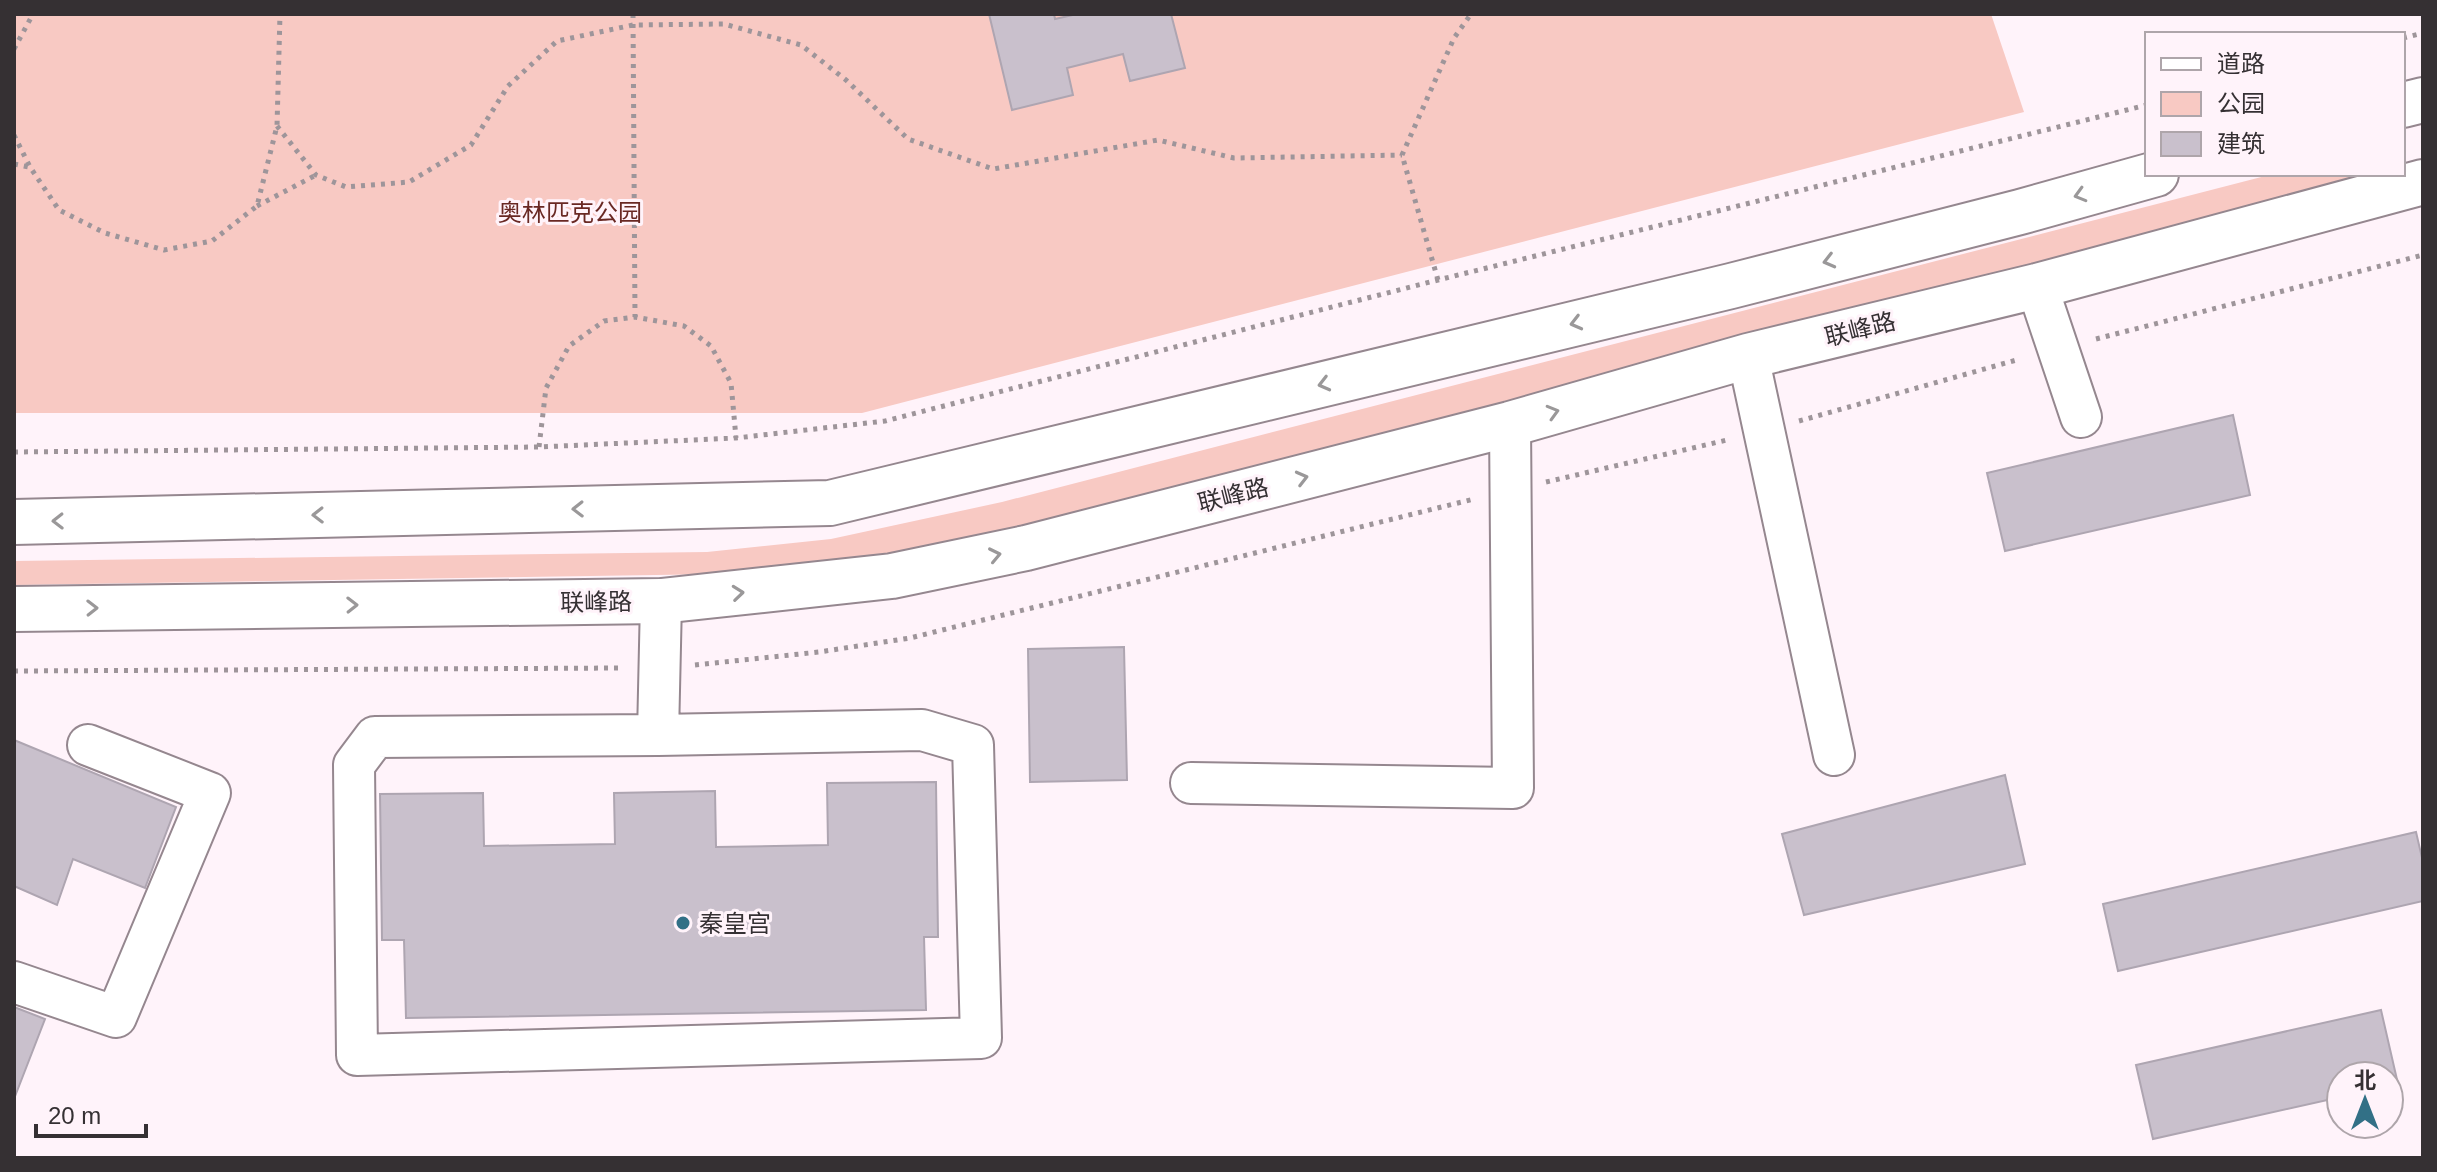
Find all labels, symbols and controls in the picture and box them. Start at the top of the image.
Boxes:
legend [2145,32,2405,176]
text: 道路 [2217,50,2265,77]
text: 公园 [2217,90,2265,117]
text: 建筑 [2217,130,2265,157]
one-way arrow [2074,186,2088,202]
park label: 奥林匹克公园 [498,199,642,226]
one-way arrow [1822,251,1836,268]
street label: 联峰路 [1822,307,1898,351]
one-way arrow [1570,314,1584,331]
one-way arrow [1317,375,1331,392]
one-way arrow [1546,405,1560,421]
one-way arrow [1294,470,1308,487]
street label: 联峰路 [1195,473,1271,517]
one-way arrow [571,500,584,518]
one-way arrow [311,506,324,524]
one-way arrow [51,512,64,530]
one-way arrow [989,547,1002,564]
one-way arrow [731,585,745,602]
street label: 联峰路 [560,588,632,616]
one-way arrow [346,596,359,614]
one-way arrow [86,599,99,617]
place label: 秦皇宫 [699,910,771,937]
marker: 秦皇宫 [674,914,692,932]
north arrow [2325,1060,2405,1140]
text: 北 [2354,1068,2376,1093]
scale bar [36,1088,146,1138]
text: 20 m [48,1102,101,1129]

